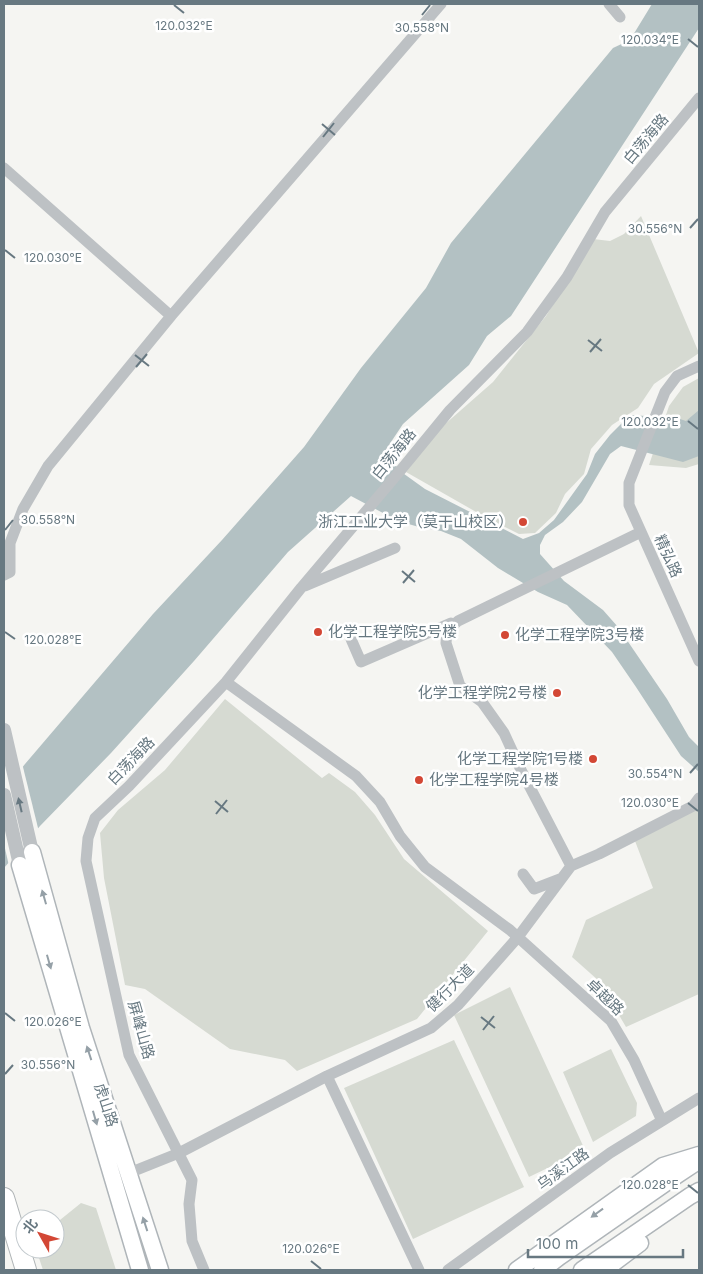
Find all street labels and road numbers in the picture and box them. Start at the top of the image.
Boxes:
street label: 白荡海路 [619,110,672,168]
street label: 白荡海路 [367,424,420,483]
street label: 精弘路 [651,531,686,580]
street label: 白荡海路 [103,732,158,789]
street label: 健行大道 [422,960,478,1016]
street label: 卓越路 [583,974,628,1019]
street label: 屏峰山路 [124,998,159,1061]
street label: 虎山路 [90,1081,122,1129]
street label: 乌溪江路 [533,1143,593,1194]

